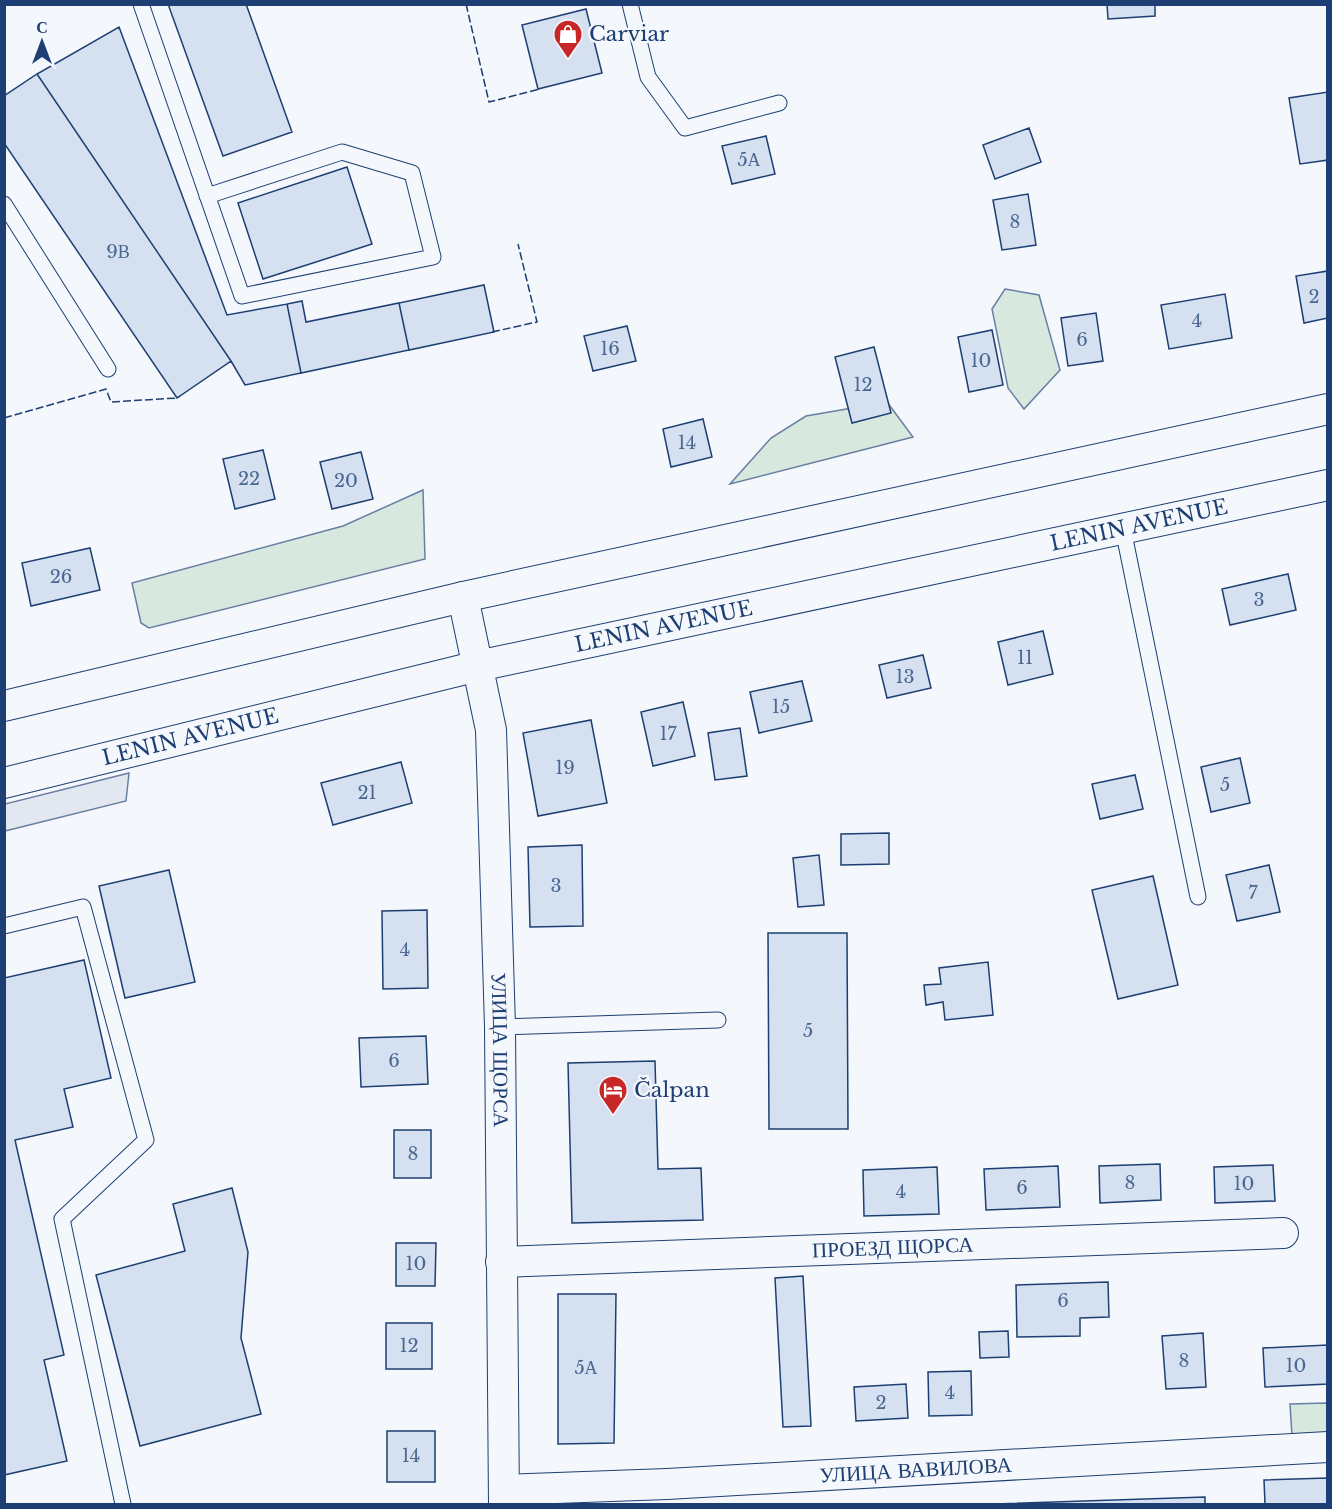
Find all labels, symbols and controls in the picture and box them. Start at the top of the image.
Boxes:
north arrow [12,12,72,72]
text: С [36,17,48,37]
shop icon: Carviar [552,18,584,60]
place label: Carviar [589,21,669,47]
house number: 5А [737,149,761,171]
house number: 8 [1010,211,1020,233]
house number: 9В [106,241,130,263]
house number: 2 [1308,286,1320,308]
house number: 4 [1192,310,1202,332]
house number: 6 [1076,329,1088,351]
house number: 16 [600,338,620,360]
house number: 10 [971,350,991,372]
house number: 12 [853,374,873,396]
house number: 14 [678,432,696,454]
house number: 22 [238,468,260,490]
house number: 20 [334,470,358,492]
street label: LENIN AVENUE [1048,494,1230,557]
house number: 26 [50,566,72,588]
house number: 3 [1253,589,1265,611]
street label: LENIN AVENUE [572,595,755,658]
house number: 11 [1017,647,1033,669]
house number: 13 [895,666,915,688]
house number: 15 [772,696,790,718]
street label: LENIN AVENUE [99,703,281,771]
house number: 17 [659,723,677,745]
house number: 19 [555,757,575,779]
house number: 5 [1220,774,1230,796]
house number: 21 [357,782,377,804]
house number: 3 [550,875,562,897]
house number: 7 [1248,882,1258,904]
house number: 4 [400,939,410,961]
street label: УЛИЦА ЩОРСА [485,972,514,1128]
house number: 5 [803,1020,813,1042]
house number: 6 [388,1050,400,1072]
hotel icon: Čalpan [597,1074,629,1116]
place label: Čalpan [634,1077,710,1103]
house number: 8 [408,1143,418,1165]
house number: 8 [1125,1172,1135,1194]
house number: 10 [1234,1173,1254,1195]
house number: 6 [1016,1177,1028,1199]
house number: 4 [896,1181,906,1203]
street label: ПРОЕЗД ЩОРСА [812,1231,975,1263]
house number: 10 [406,1253,426,1275]
house number: 6 [1057,1290,1069,1312]
house number: 12 [399,1335,419,1357]
house number: 8 [1179,1350,1189,1372]
house number: 10 [1286,1355,1306,1377]
house number: 5А [574,1357,598,1379]
house number: 4 [945,1382,955,1404]
house number: 2 [875,1392,887,1414]
house number: 14 [402,1445,420,1467]
street label: УЛИЦА ВАВИЛОВА [819,1452,1013,1488]

